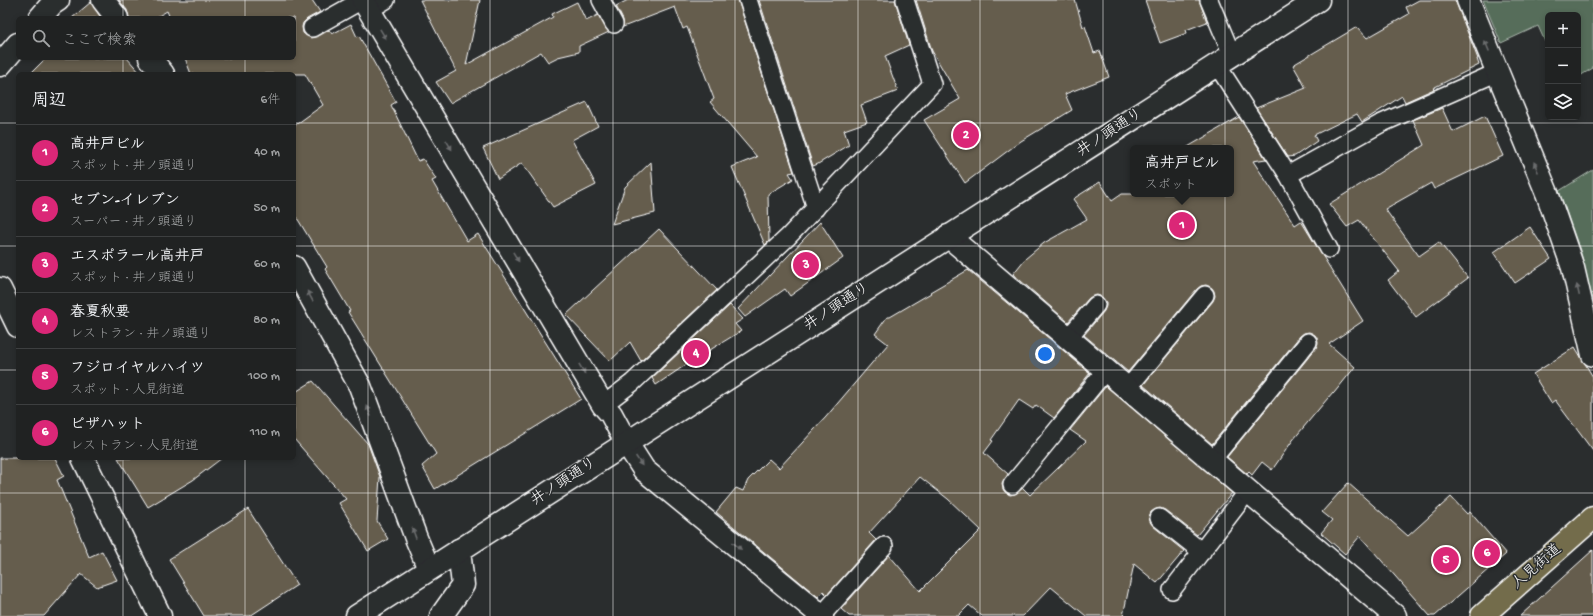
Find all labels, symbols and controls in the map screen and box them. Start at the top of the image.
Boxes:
map controls [1545,12,1581,120]
button: + [1545,12,1581,48]
search box [16,16,296,60]
icon: search [30,27,52,49]
one-way arrow [379,28,386,40]
text: ここで検索 [62,32,137,50]
one-way arrow [1484,40,1490,52]
button: − [1545,48,1581,84]
button: layers [1545,84,1581,120]
text: 周辺 [32,92,66,112]
text: 6件 [260,93,280,108]
street label: 井ノ頭通り [1073,104,1146,161]
pin: 2 [953,120,979,150]
text: 高井戸ビル [70,136,145,154]
one-way arrow [446,139,453,151]
text: 1 [42,145,48,160]
text: 40 m [254,145,280,160]
popup [1130,145,1234,197]
text: 高井戸ビル [1145,155,1219,173]
text: スポット · 井ノ頭通り [70,159,197,174]
one-way arrow [1533,161,1539,172]
text: スポット [1145,178,1197,193]
text: セブン-イレブン [70,192,180,210]
text: 2 [42,201,48,216]
text: 50 m [253,201,280,216]
pin: 1 [1169,210,1195,240]
text: スーパー · 井ノ頭通り [70,215,197,230]
text: エスポラール高井戸 [70,248,204,266]
pin: 3 [793,250,819,280]
one-way arrow [512,251,519,263]
text: 3 [42,257,48,272]
text: 60 m [254,257,280,272]
text: スポット · 井ノ頭通り [70,271,197,286]
street label: 井ノ頭通り [800,278,873,335]
one-way arrow [1575,283,1581,295]
one-way arrow [307,290,314,302]
text: 春夏秋要 [70,304,130,322]
text: 4 [42,313,48,328]
text: 80 m [253,313,280,328]
text: レストラン · 井ノ頭通り [70,327,211,342]
pin: 4 [683,338,709,368]
your location [1035,344,1055,364]
text: フジロイヤルハイツ [70,360,205,378]
one-way arrow [578,364,586,374]
text: 5 [42,369,48,384]
text: 100 m [248,369,280,384]
text: スポット · 人見街道 [70,383,184,398]
one-way arrow [366,405,372,417]
text: ピザハット [70,416,145,434]
text: 6 [42,425,48,440]
text: 110 m [250,425,280,440]
text: レストラン · 人見街道 [70,439,198,454]
street label: 井ノ頭通り [527,453,600,510]
one-way arrow [635,456,642,467]
one-way arrow [410,527,416,539]
pin: 6 [1474,538,1500,568]
one-way arrow [731,541,742,550]
street label: 人見街道 [1508,541,1566,593]
pin: 5 [1433,545,1459,575]

